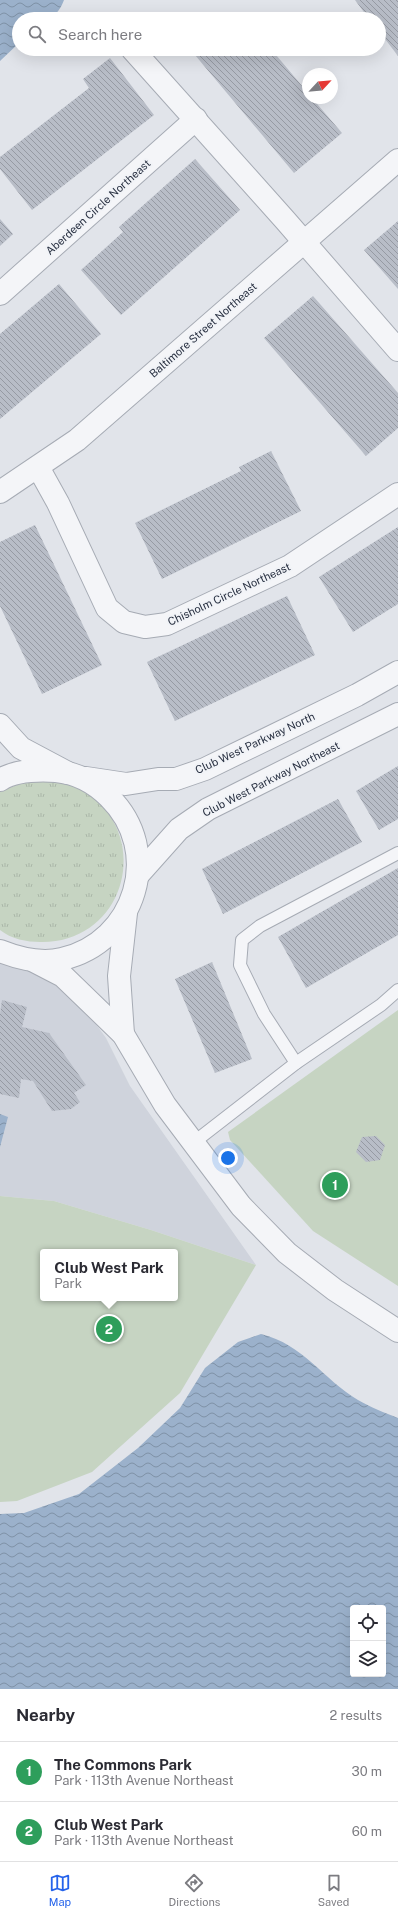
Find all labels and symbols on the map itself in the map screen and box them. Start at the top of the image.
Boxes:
north arrow [302,68,338,104]
street label: Aberdeen Circle Northeast [43,157,153,257]
street label: Baltimore Street Northeast [147,280,259,380]
street label: Chisholm Circle Northeast [166,560,292,628]
street label: Club West Parkway North [193,710,317,776]
street label: Club West Parkway Northeast [200,739,342,819]
your location [218,1148,238,1168]
pin: 1 [322,1170,348,1200]
pin: 2 [96,1314,122,1344]

